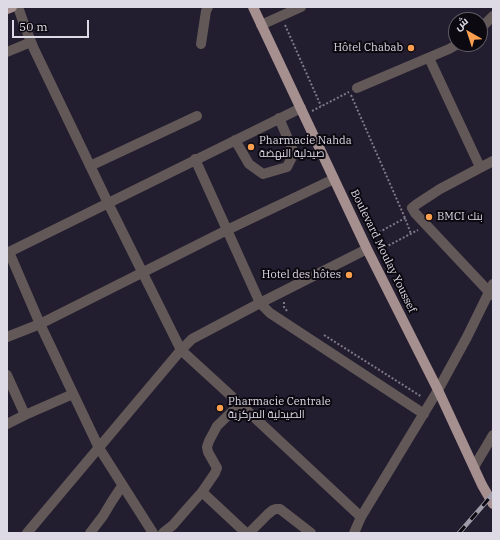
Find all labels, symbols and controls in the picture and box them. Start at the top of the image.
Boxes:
scale bar [14,12,91,38]
north arrow [448,12,488,52]
text: ش [451,14,471,33]
text: 50 m [19,19,48,34]
place label: Hôtel Chabab [333,41,403,55]
marker: Hôtel Chabab [406,43,416,53]
place label: Pharmacie Nahda صيدلية النهضة [259,134,352,160]
marker: Pharmacie Nahda صيدلية النهضة [246,142,256,152]
street label: Boulevard Moulay Youssef [347,187,419,315]
place label: BMCI بنك [437,210,483,224]
marker: BMCI بنك [424,212,434,222]
place label: Hotel des hôtes [262,268,341,282]
marker: Hotel des hôtes [344,270,354,280]
place label: Pharmacie Centrale الصيدلية المركزية [228,395,331,421]
marker: Pharmacie Centrale الصيدلية المركزية [215,403,225,413]

